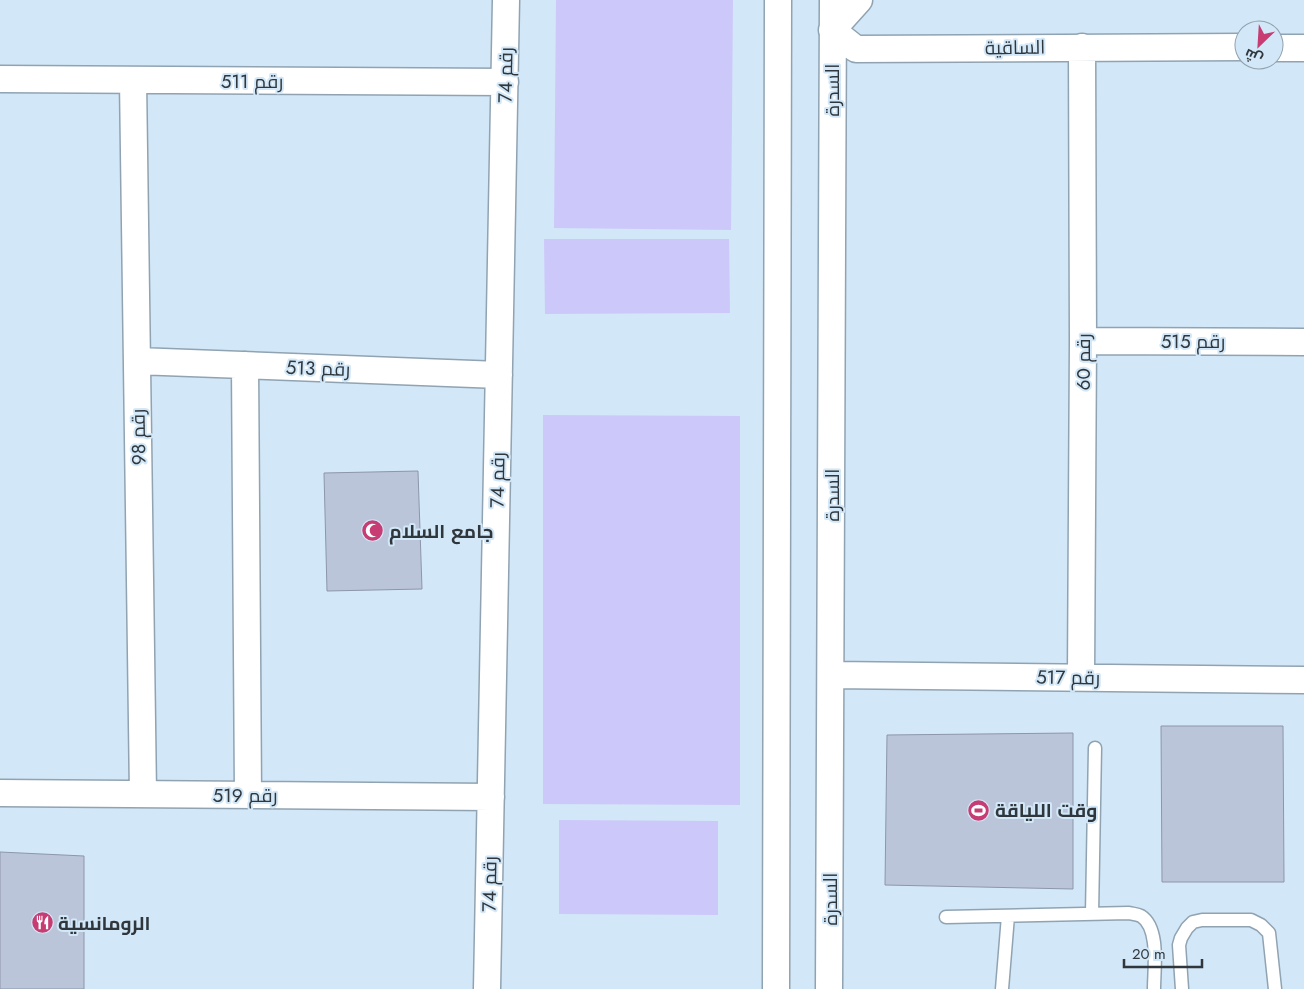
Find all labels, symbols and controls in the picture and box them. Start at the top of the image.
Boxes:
north arrow [1234,20,1284,70]
street label: الساقية [985,33,1045,62]
text: ش [1241,44,1266,70]
street label: رقم 74 [492,47,519,103]
street label: السدرة [819,64,846,116]
street label: رقم 511 [221,68,283,95]
street label: رقم 515 [1161,328,1225,355]
street label: رقم 60 [1070,333,1097,391]
street label: رقم 513 [285,354,351,383]
street label: رقم 98 [125,409,152,465]
street label: رقم 74 [484,452,511,508]
street label: السدرة [819,469,846,521]
place label: جامع السلام [389,518,494,545]
mosque icon: جامع السلام [361,519,385,543]
street label: رقم 517 [1036,663,1100,692]
street label: رقم 519 [213,782,277,809]
place label: وقت اللياقة [995,797,1097,824]
sports icon: وقت اللياقة [967,798,991,822]
street label: رقم 74 [476,856,503,912]
street label: السدرة [817,873,844,925]
place label: الرومانسية [58,910,150,937]
restaurant icon: الرومانسية [30,911,54,935]
scale bar [1124,936,1202,968]
text: 20 m [1132,943,1166,965]

